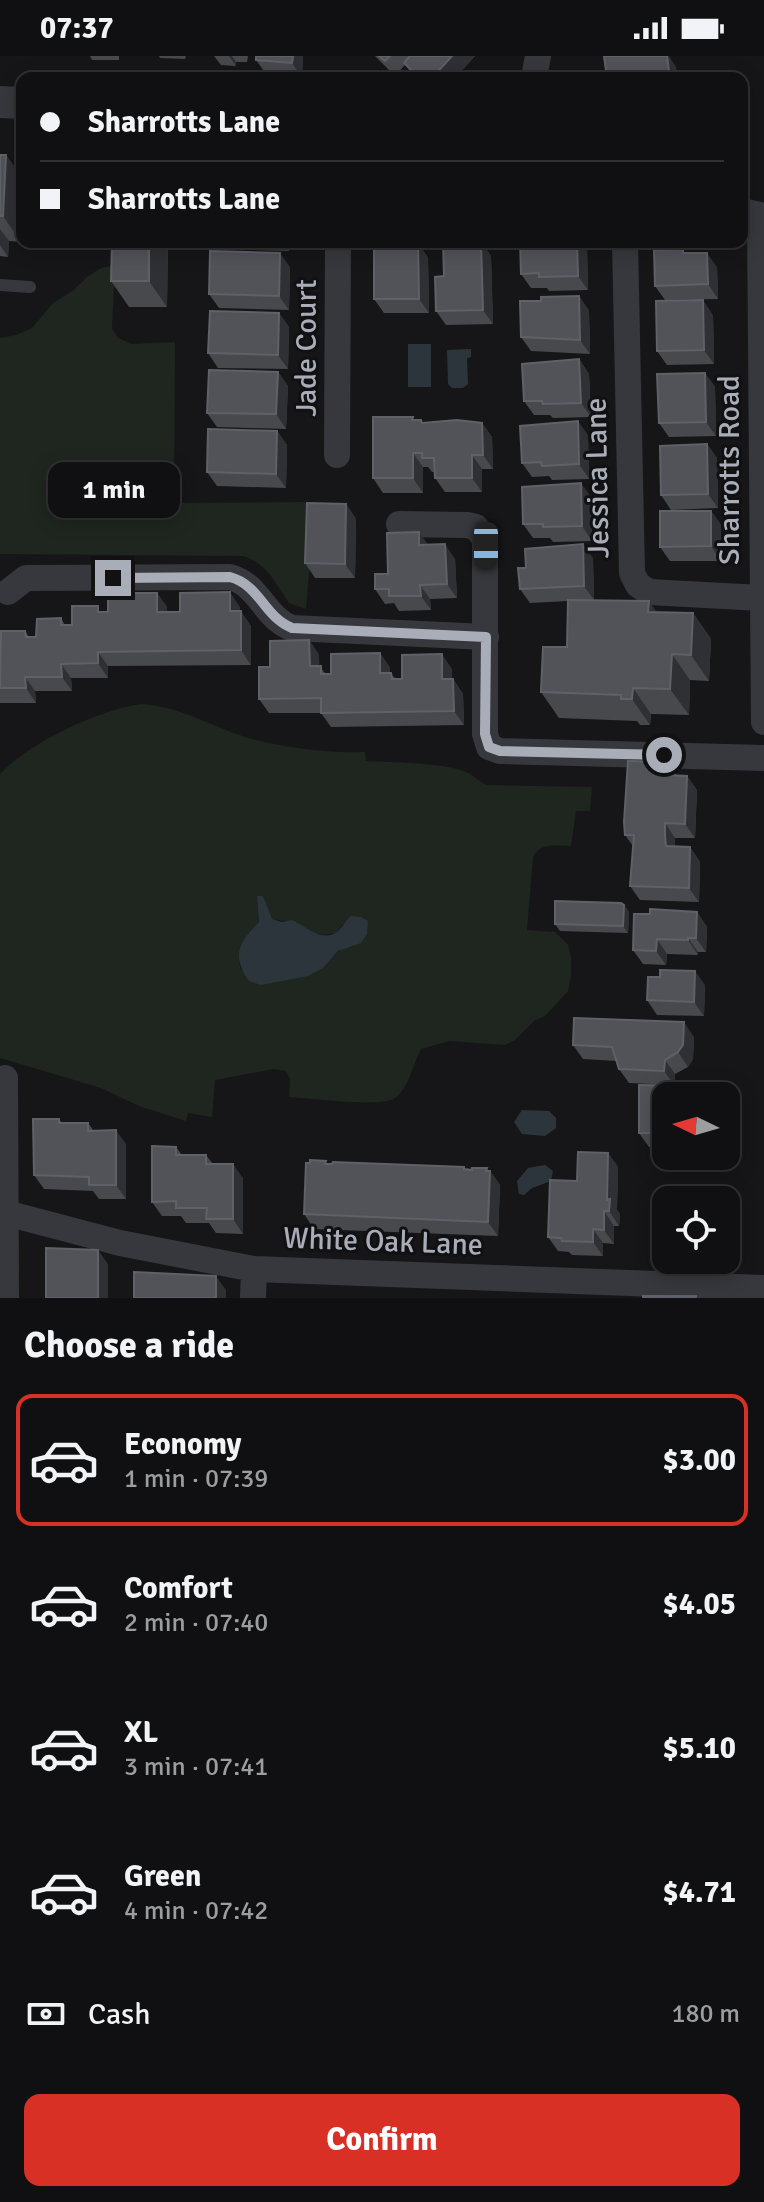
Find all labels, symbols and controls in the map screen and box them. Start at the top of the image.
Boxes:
text: 07:37 [40,10,114,47]
text: Sharrotts Lane [88,104,280,141]
text: Sharrotts Lane [88,181,280,218]
street label: Jade Court [288,279,325,417]
street label: Sharrotts Road [711,375,748,565]
street label: Jessica Lane [578,397,617,559]
callout: 1 min [47,462,179,518]
text: 1 min [83,474,145,506]
car [474,522,498,570]
route end [95,560,131,596]
route start [646,737,682,773]
north arrow [652,1082,740,1170]
map controls [652,1082,740,1274]
button: locate [652,1186,740,1274]
street label: White Oak Lane [282,1220,483,1263]
text: Choose a ride [24,1323,234,1368]
icon: car [28,1424,100,1496]
text: Economy [124,1426,241,1463]
text: $3.00 [663,1442,736,1479]
text: 1 min · 07:39 [124,1463,268,1495]
icon: car [28,1568,100,1640]
text: Comfort [124,1570,233,1607]
text: $4.05 [663,1586,736,1623]
text: 2 min · 07:40 [124,1607,268,1639]
icon: car [28,1712,100,1784]
text: XL [124,1714,158,1751]
text: $5.10 [663,1730,736,1767]
text: 3 min · 07:41 [124,1751,268,1783]
icon: car [28,1856,100,1928]
text: Green [124,1858,201,1895]
text: $4.71 [663,1874,736,1911]
text: 4 min · 07:42 [124,1895,268,1927]
icon: cash [24,1992,68,2036]
text: Cash [88,1996,151,2033]
text: 180 m [671,1998,740,2030]
button: Confirm [24,2094,740,2186]

